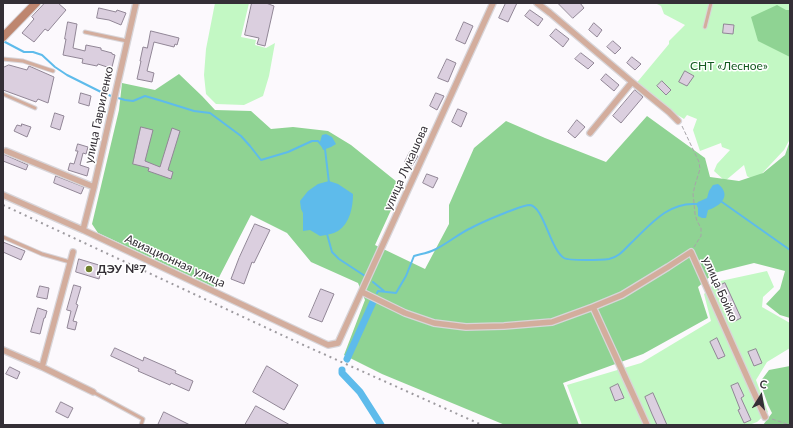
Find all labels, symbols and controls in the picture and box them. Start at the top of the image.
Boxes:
park label: СНТ «Лесное» [690,59,768,73]
street label: улица Гавриленко [82,65,116,165]
street label: улица Лукашова [381,123,431,213]
street label: Авиационная улица [123,231,227,291]
street label: улица Бойко [699,254,741,324]
place label: ДЭУ №7 [97,262,146,276]
marker: ДЭУ №7 [84,264,94,274]
north arrow [741,376,781,416]
text: С [759,377,768,391]

